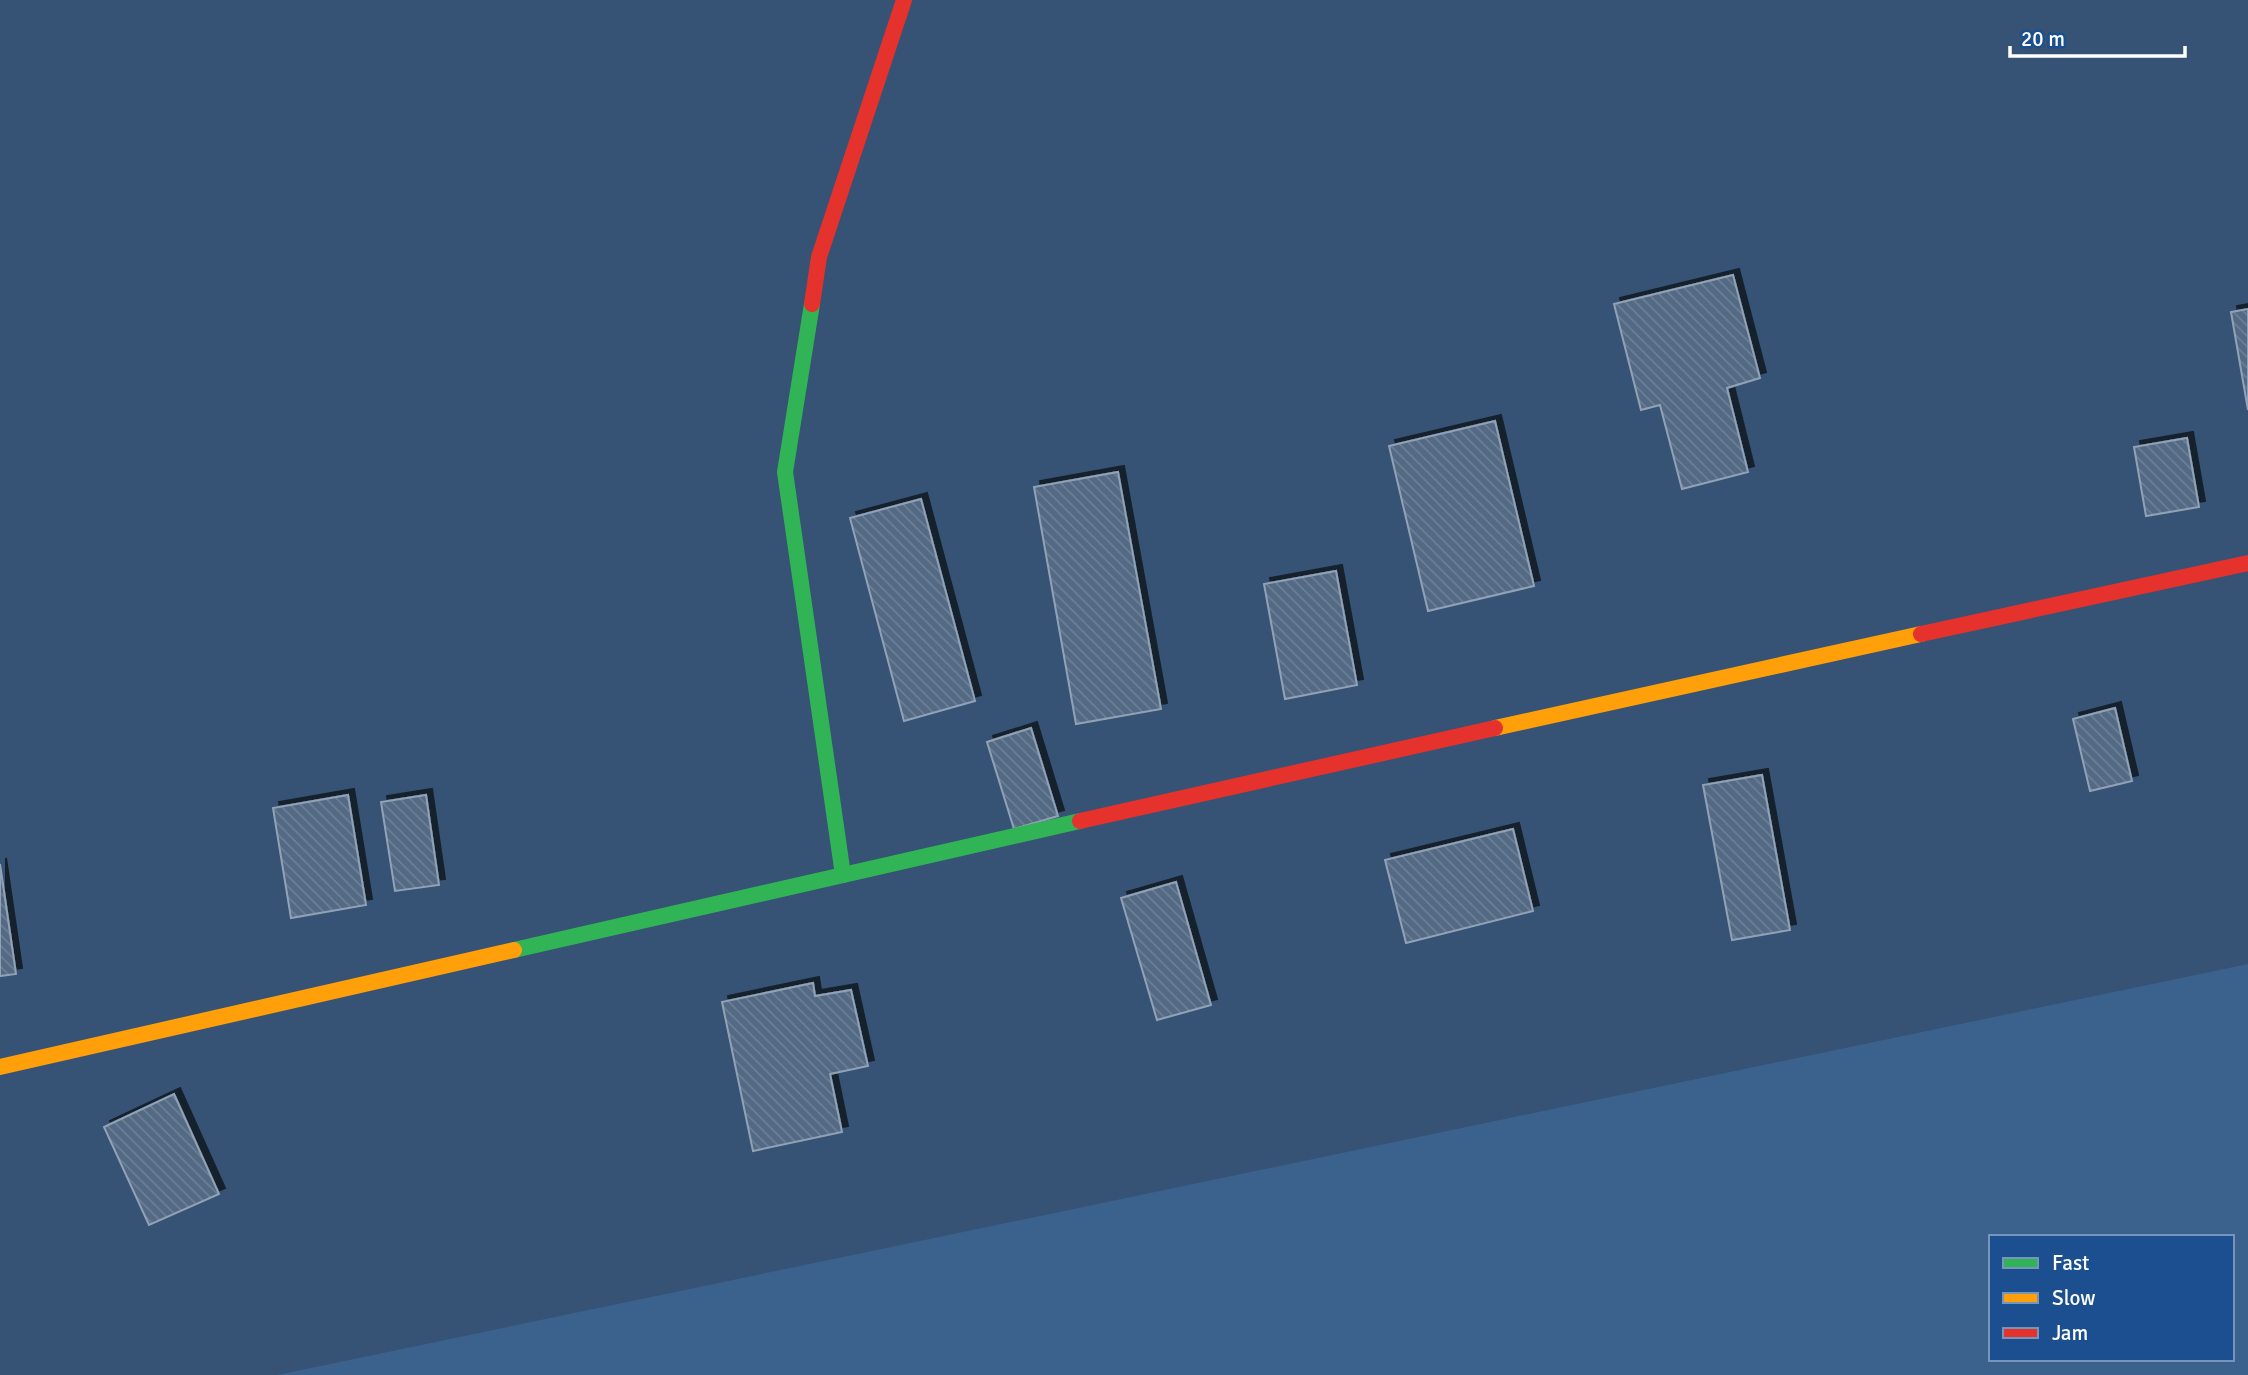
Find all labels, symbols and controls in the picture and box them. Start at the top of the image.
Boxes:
scale bar [2010,14,2185,58]
text: 20 m [2021,26,2065,52]
legend [1989,1235,2234,1361]
text: Fast [2052,1250,2089,1276]
text: Slow [2052,1285,2096,1311]
text: Jam [2052,1320,2088,1346]

